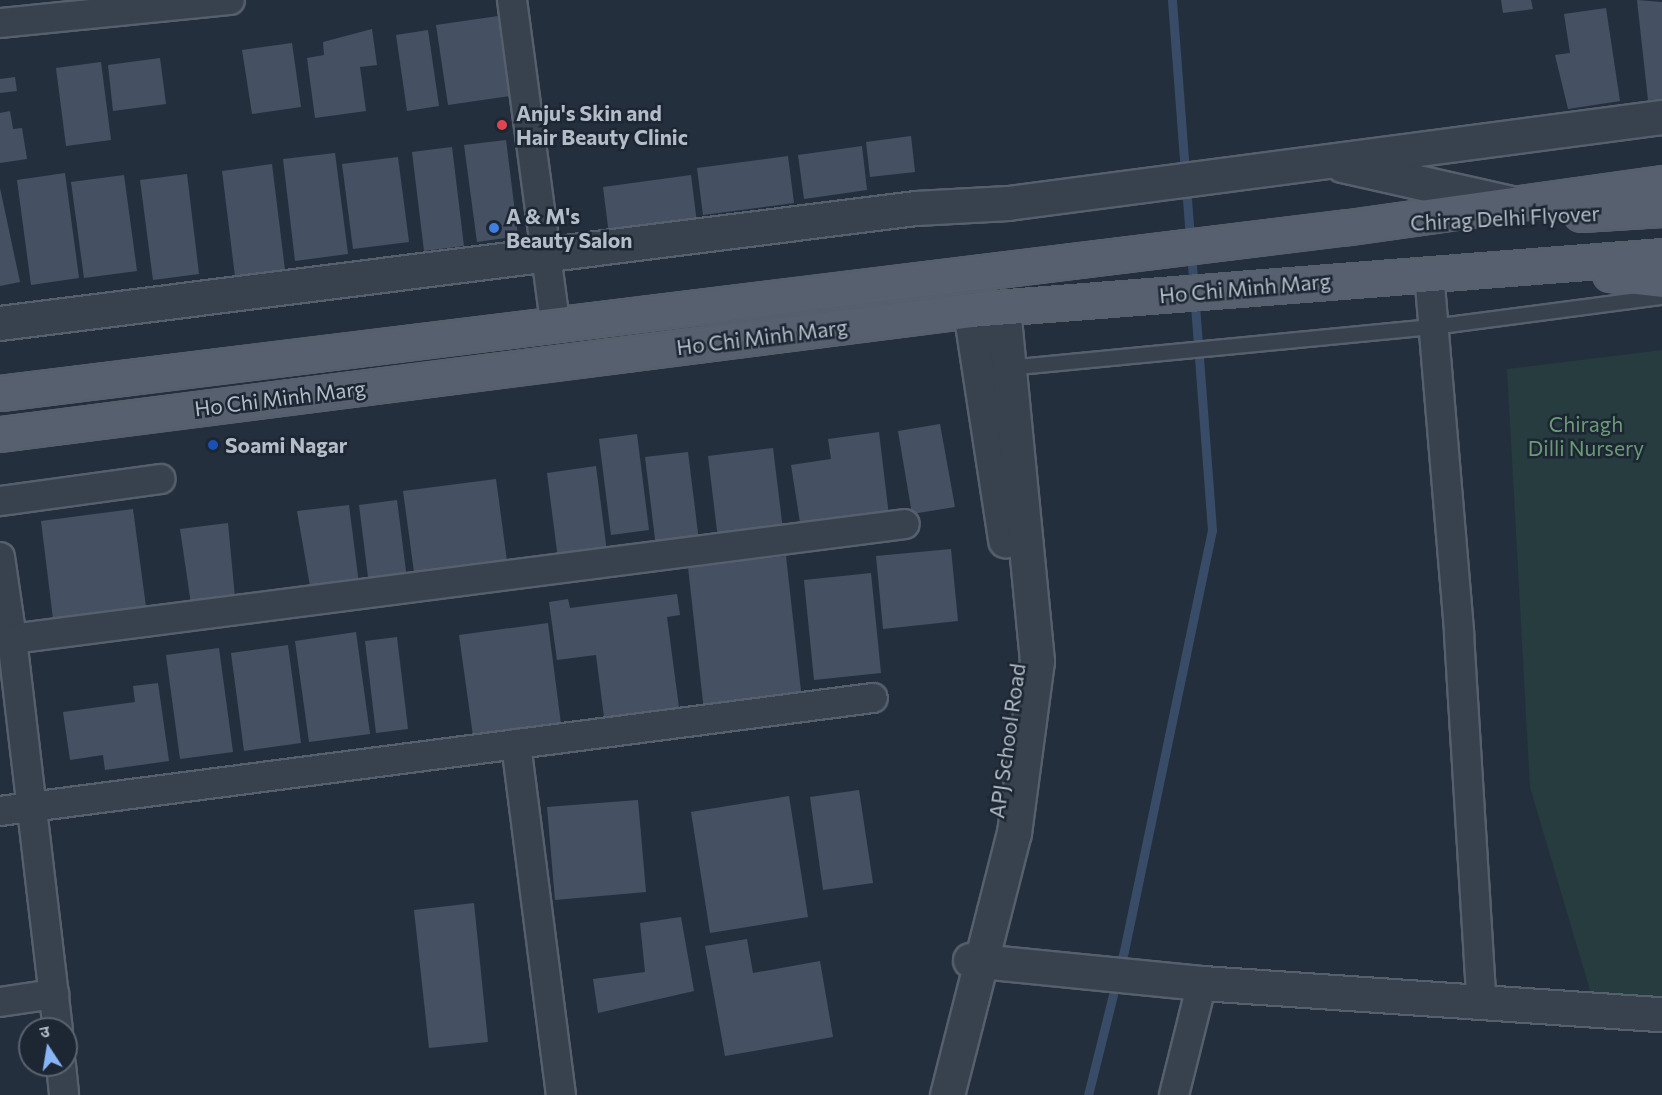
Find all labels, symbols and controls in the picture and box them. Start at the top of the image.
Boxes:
place label: Anju's Skin and Hair Beauty Clinic [516,100,688,150]
marker: Anju's Skin and Hair Beauty Clinic [493,116,511,134]
street label: Chirag Delhi Flyover [1410,200,1600,236]
place label: A & M's Beauty Salon [506,203,633,253]
marker: A & M's Beauty Salon [487,221,501,235]
street label: Ho Chi Minh Marg [1158,268,1332,308]
street label: Ho Chi Minh Marg [675,314,849,360]
street label: Ho Chi Minh Marg [193,375,367,421]
park label: Chiragh Dilli Nursery [1528,411,1644,461]
place label: Soami Nagar [225,432,347,458]
marker: Soami Nagar [206,438,220,452]
street label: APJ School Road [984,662,1030,820]
north arrow [18,1017,78,1077]
text: उ [38,1021,51,1041]

